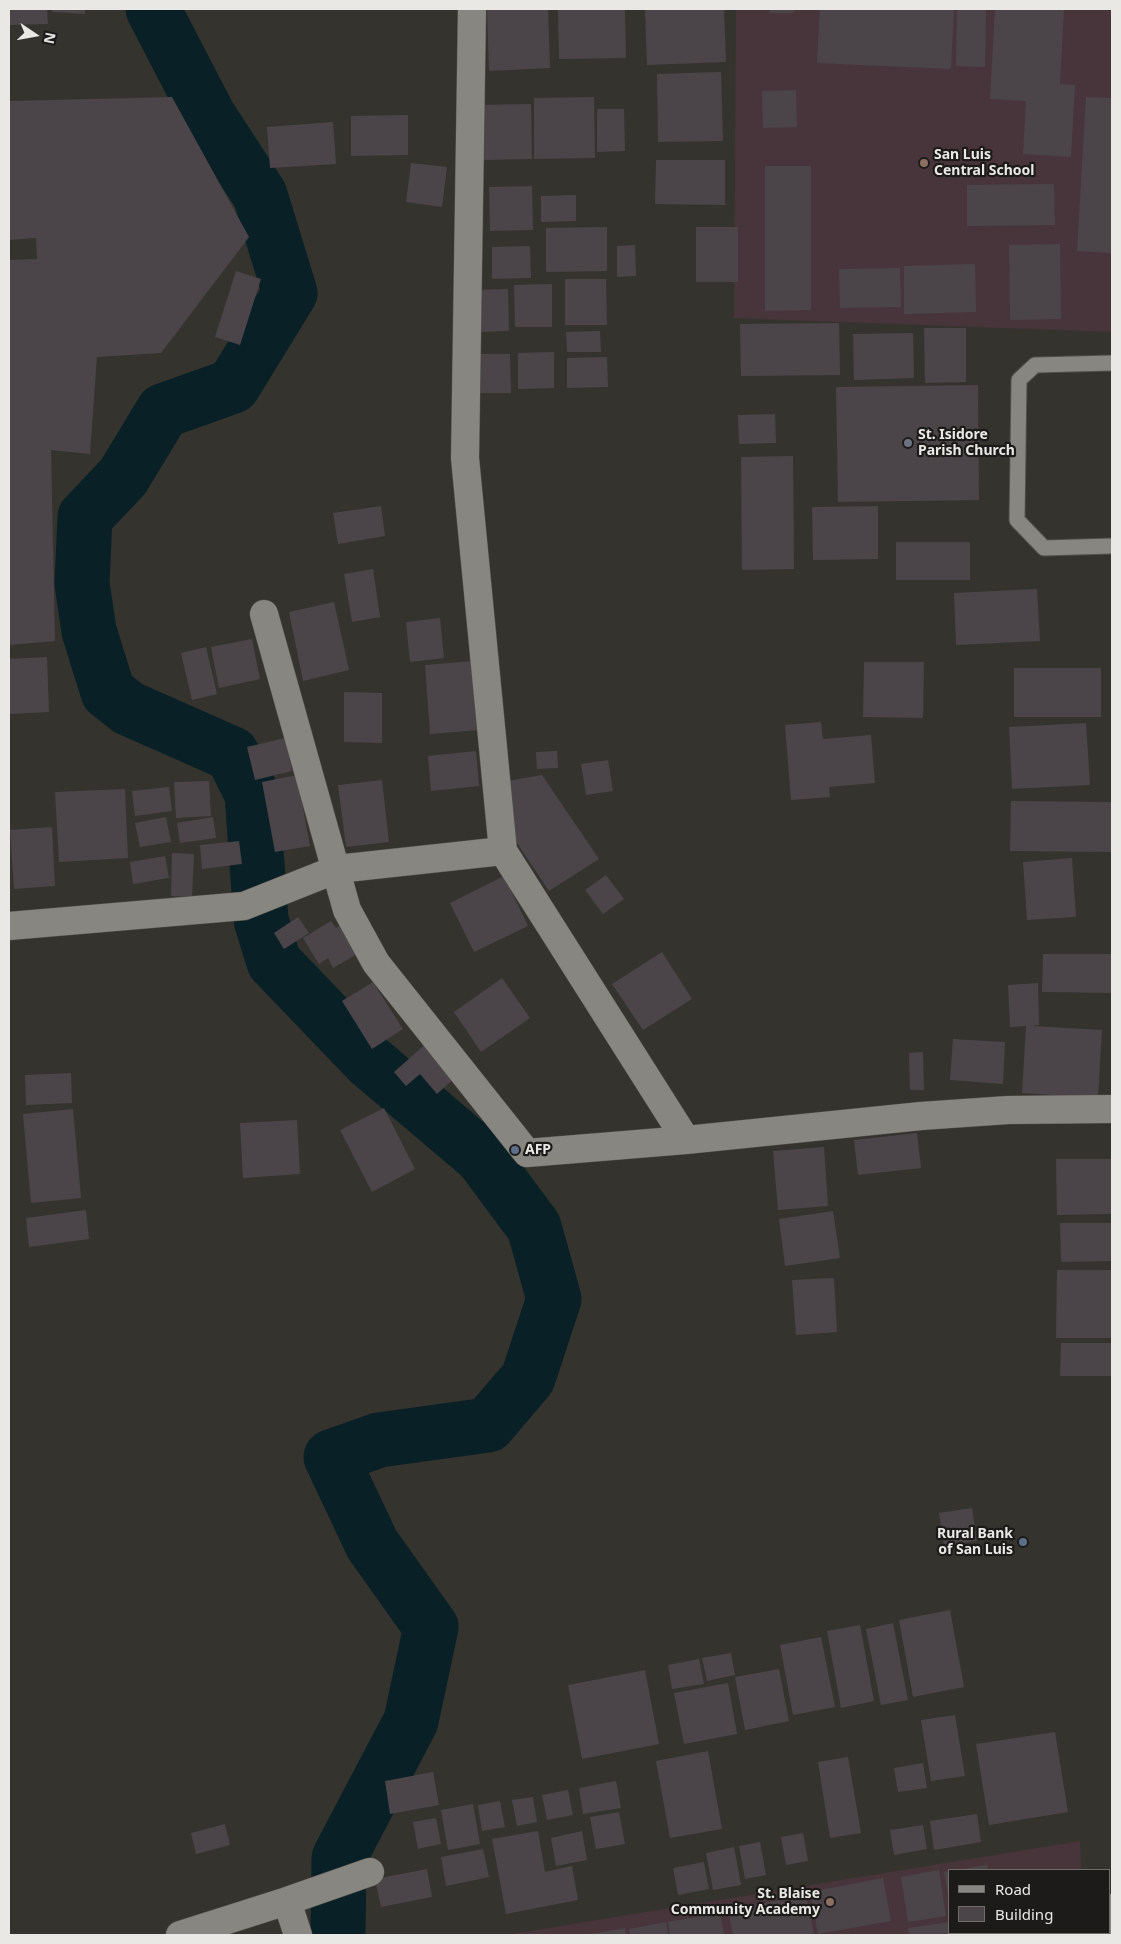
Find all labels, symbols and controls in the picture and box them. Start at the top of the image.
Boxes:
north arrow [10,10,60,60]
text: N [40,31,61,46]
place label: San Luis Central School [934,147,1034,180]
marker: San Luis Central School [918,157,930,169]
place label: St. Isidore Parish Church [918,427,1015,460]
marker: St. Isidore Parish Church [902,437,914,449]
place label: AFP [525,1142,551,1158]
marker: AFP [509,1144,521,1156]
place label: Rural Bank of San Luis [937,1526,1013,1558]
marker: Rural Bank of San Luis [1017,1536,1029,1548]
legend [948,1869,1111,1934]
text: Road [995,1879,1031,1899]
place label: St. Blaise Community Academy [671,1886,820,1918]
marker: St. Blaise Community Academy [824,1896,836,1908]
text: Building [995,1904,1053,1924]

